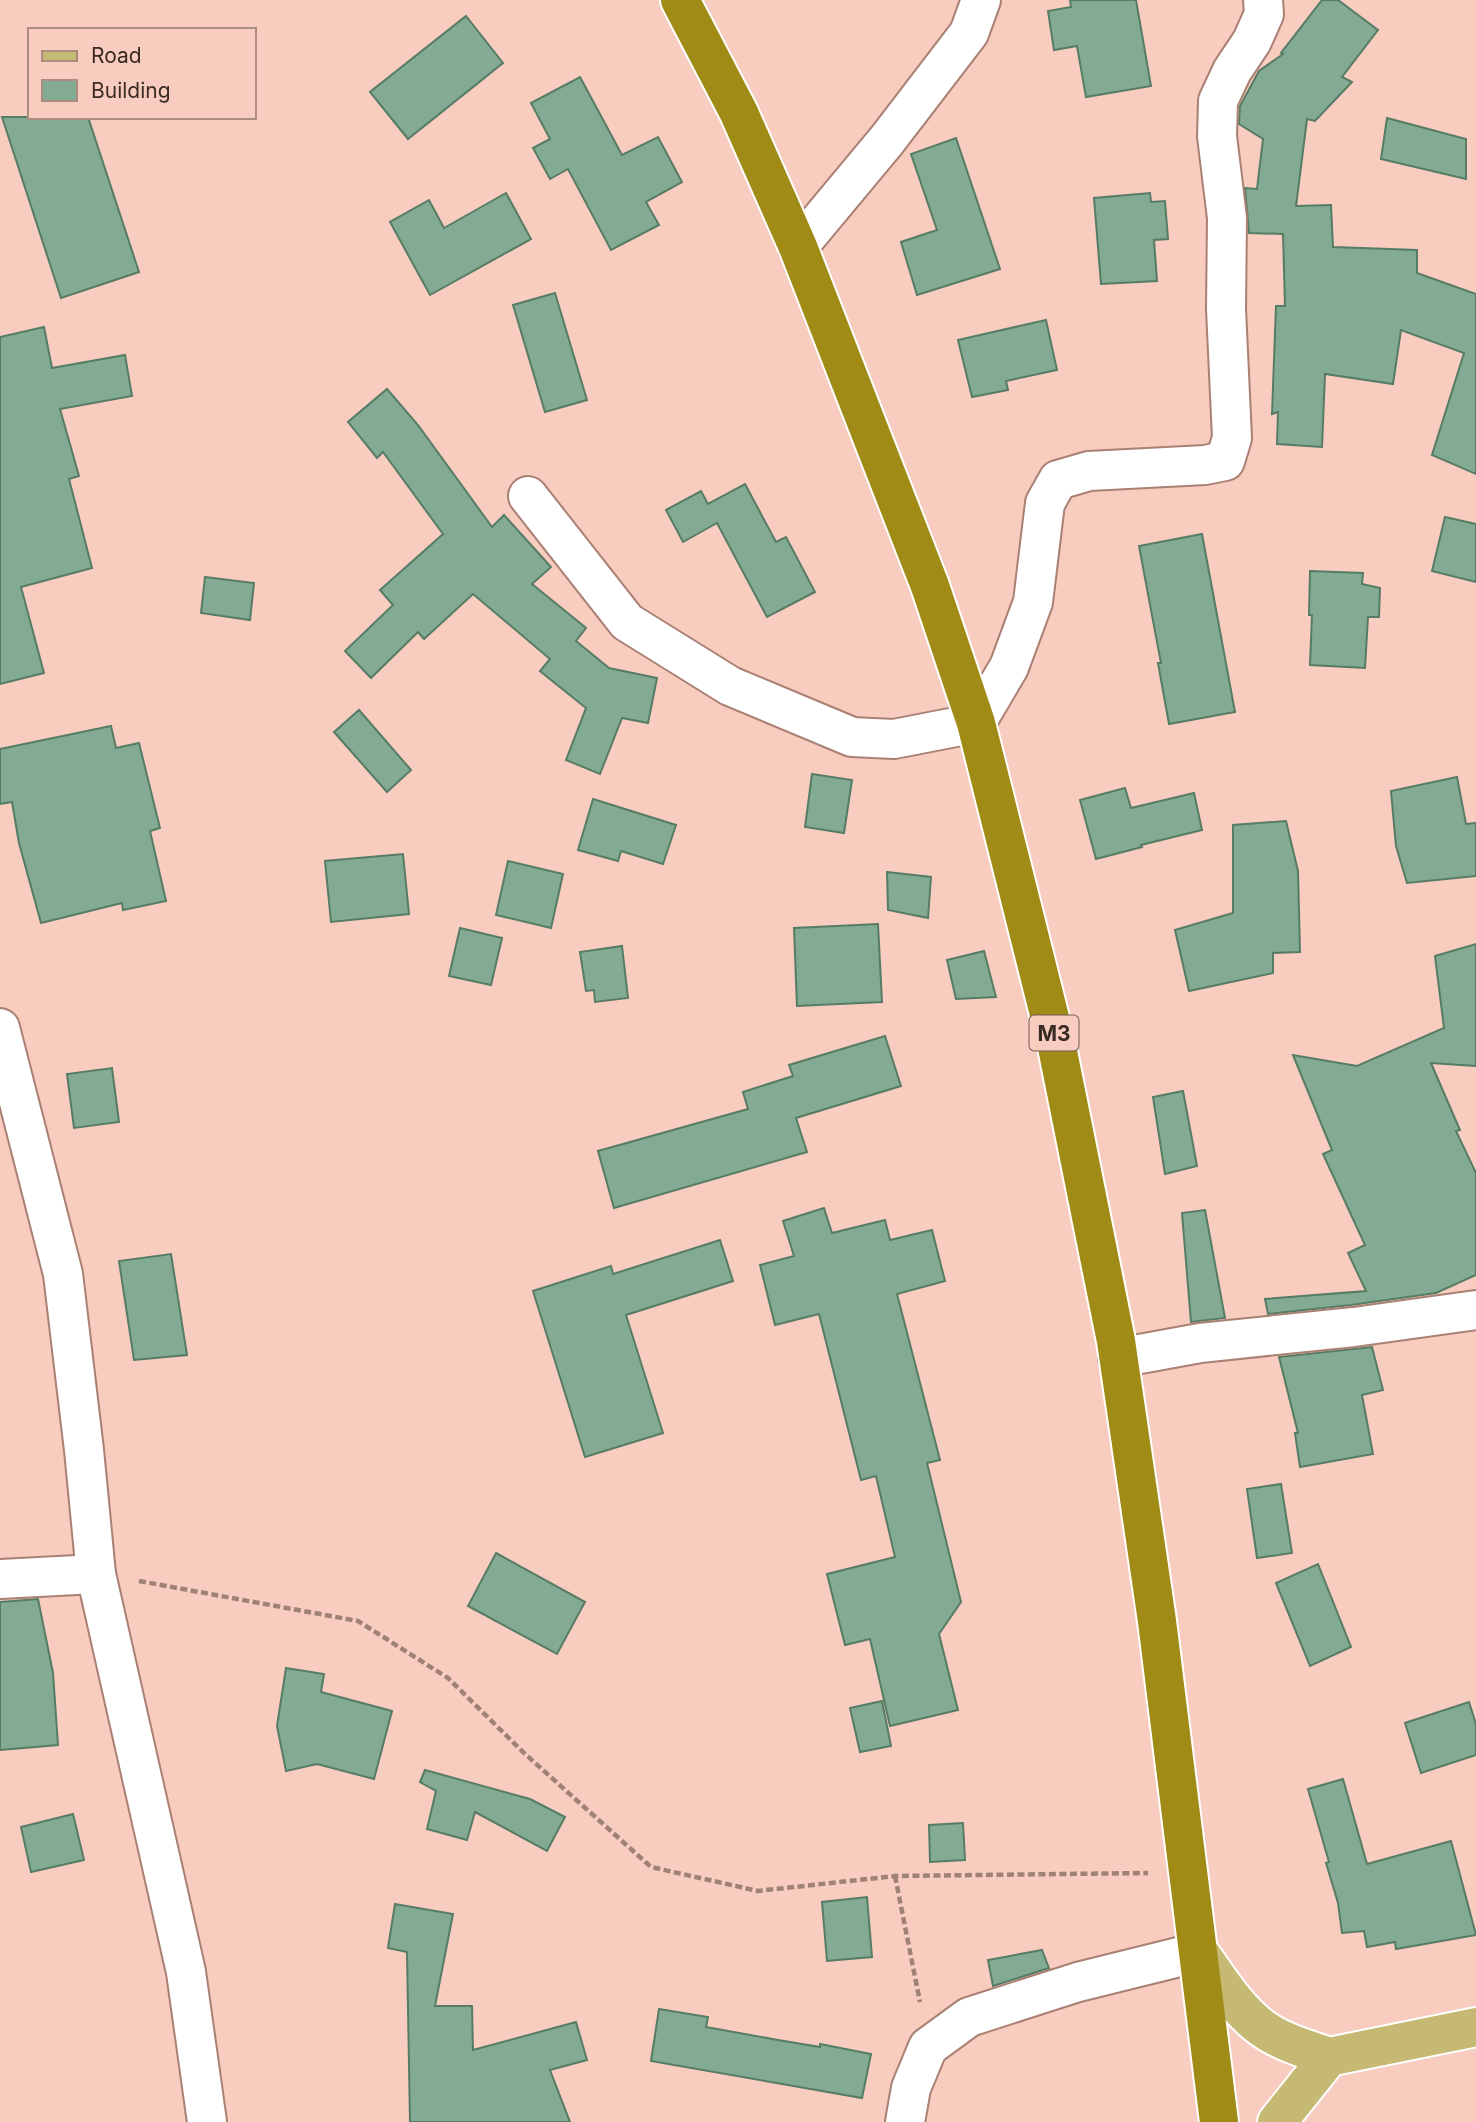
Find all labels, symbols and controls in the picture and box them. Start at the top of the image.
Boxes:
legend [28,28,256,119]
text: Road [91,43,142,68]
text: Building [91,78,171,103]
road number: M3 [1030,1016,1078,1050]

